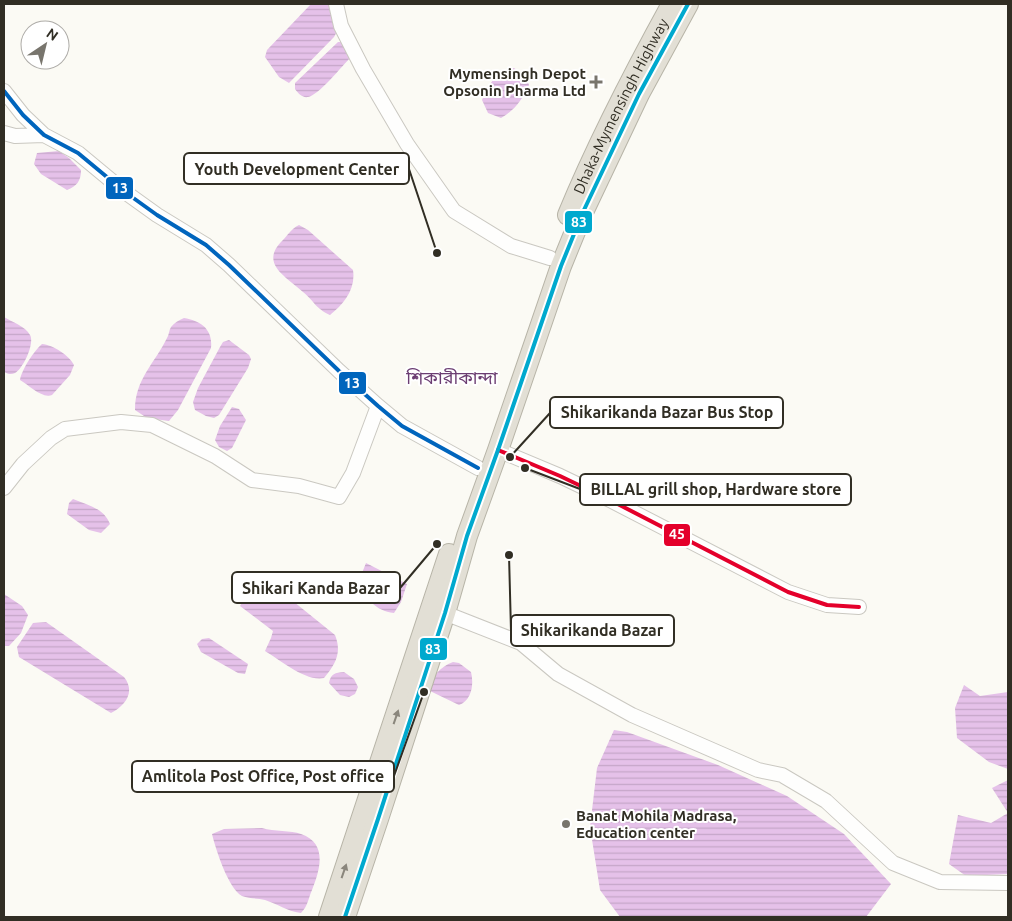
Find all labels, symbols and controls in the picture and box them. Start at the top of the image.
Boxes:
street label: Dhaka-Mymensingh Highway [570,15,671,196]
north arrow [20,20,70,70]
text: N [44,25,61,44]
place label: Mymensingh Depot Opsonin Pharma Ltd [443,65,587,99]
marker: Mymensingh Depot Opsonin Pharma Ltd [590,76,602,88]
callout: Youth Development Center [184,153,409,184]
text: Youth Development Center [195,160,400,178]
line badge: 13 [105,176,134,200]
text: 13 [112,180,128,196]
line badge: 83 [564,210,593,234]
text: 83 [571,214,587,230]
district label: শিকারীকান্দা [405,367,498,387]
line badge: 13 [338,371,367,395]
text: 13 [344,375,360,391]
callout: Shikarikanda Bazar Bus Stop [550,397,783,428]
text: Shikarikanda Bazar Bus Stop [561,403,773,421]
callout: BILLAL grill shop, Hardware store [580,474,851,505]
text: BILLAL grill shop, Hardware store [590,480,842,498]
line badge: 45 [663,523,691,547]
text: 45 [669,526,685,542]
callout: Shikari Kanda Bazar [232,572,400,603]
text: Shikari Kanda Bazar [242,579,390,597]
callout: Shikarikanda Bazar [511,615,674,646]
text: Shikarikanda Bazar [521,621,664,639]
line badge: 83 [419,637,448,661]
text: 83 [425,641,441,657]
one-way arrow [392,709,400,724]
callout: Amlitola Post Office, Post office [132,761,394,792]
text: Amlitola Post Office, Post office [142,767,384,785]
place label: Banat Mohila Madrasa, Education center [576,807,737,841]
marker: Banat Mohila Madrasa, Education center [560,818,572,830]
one-way arrow [341,863,349,878]

